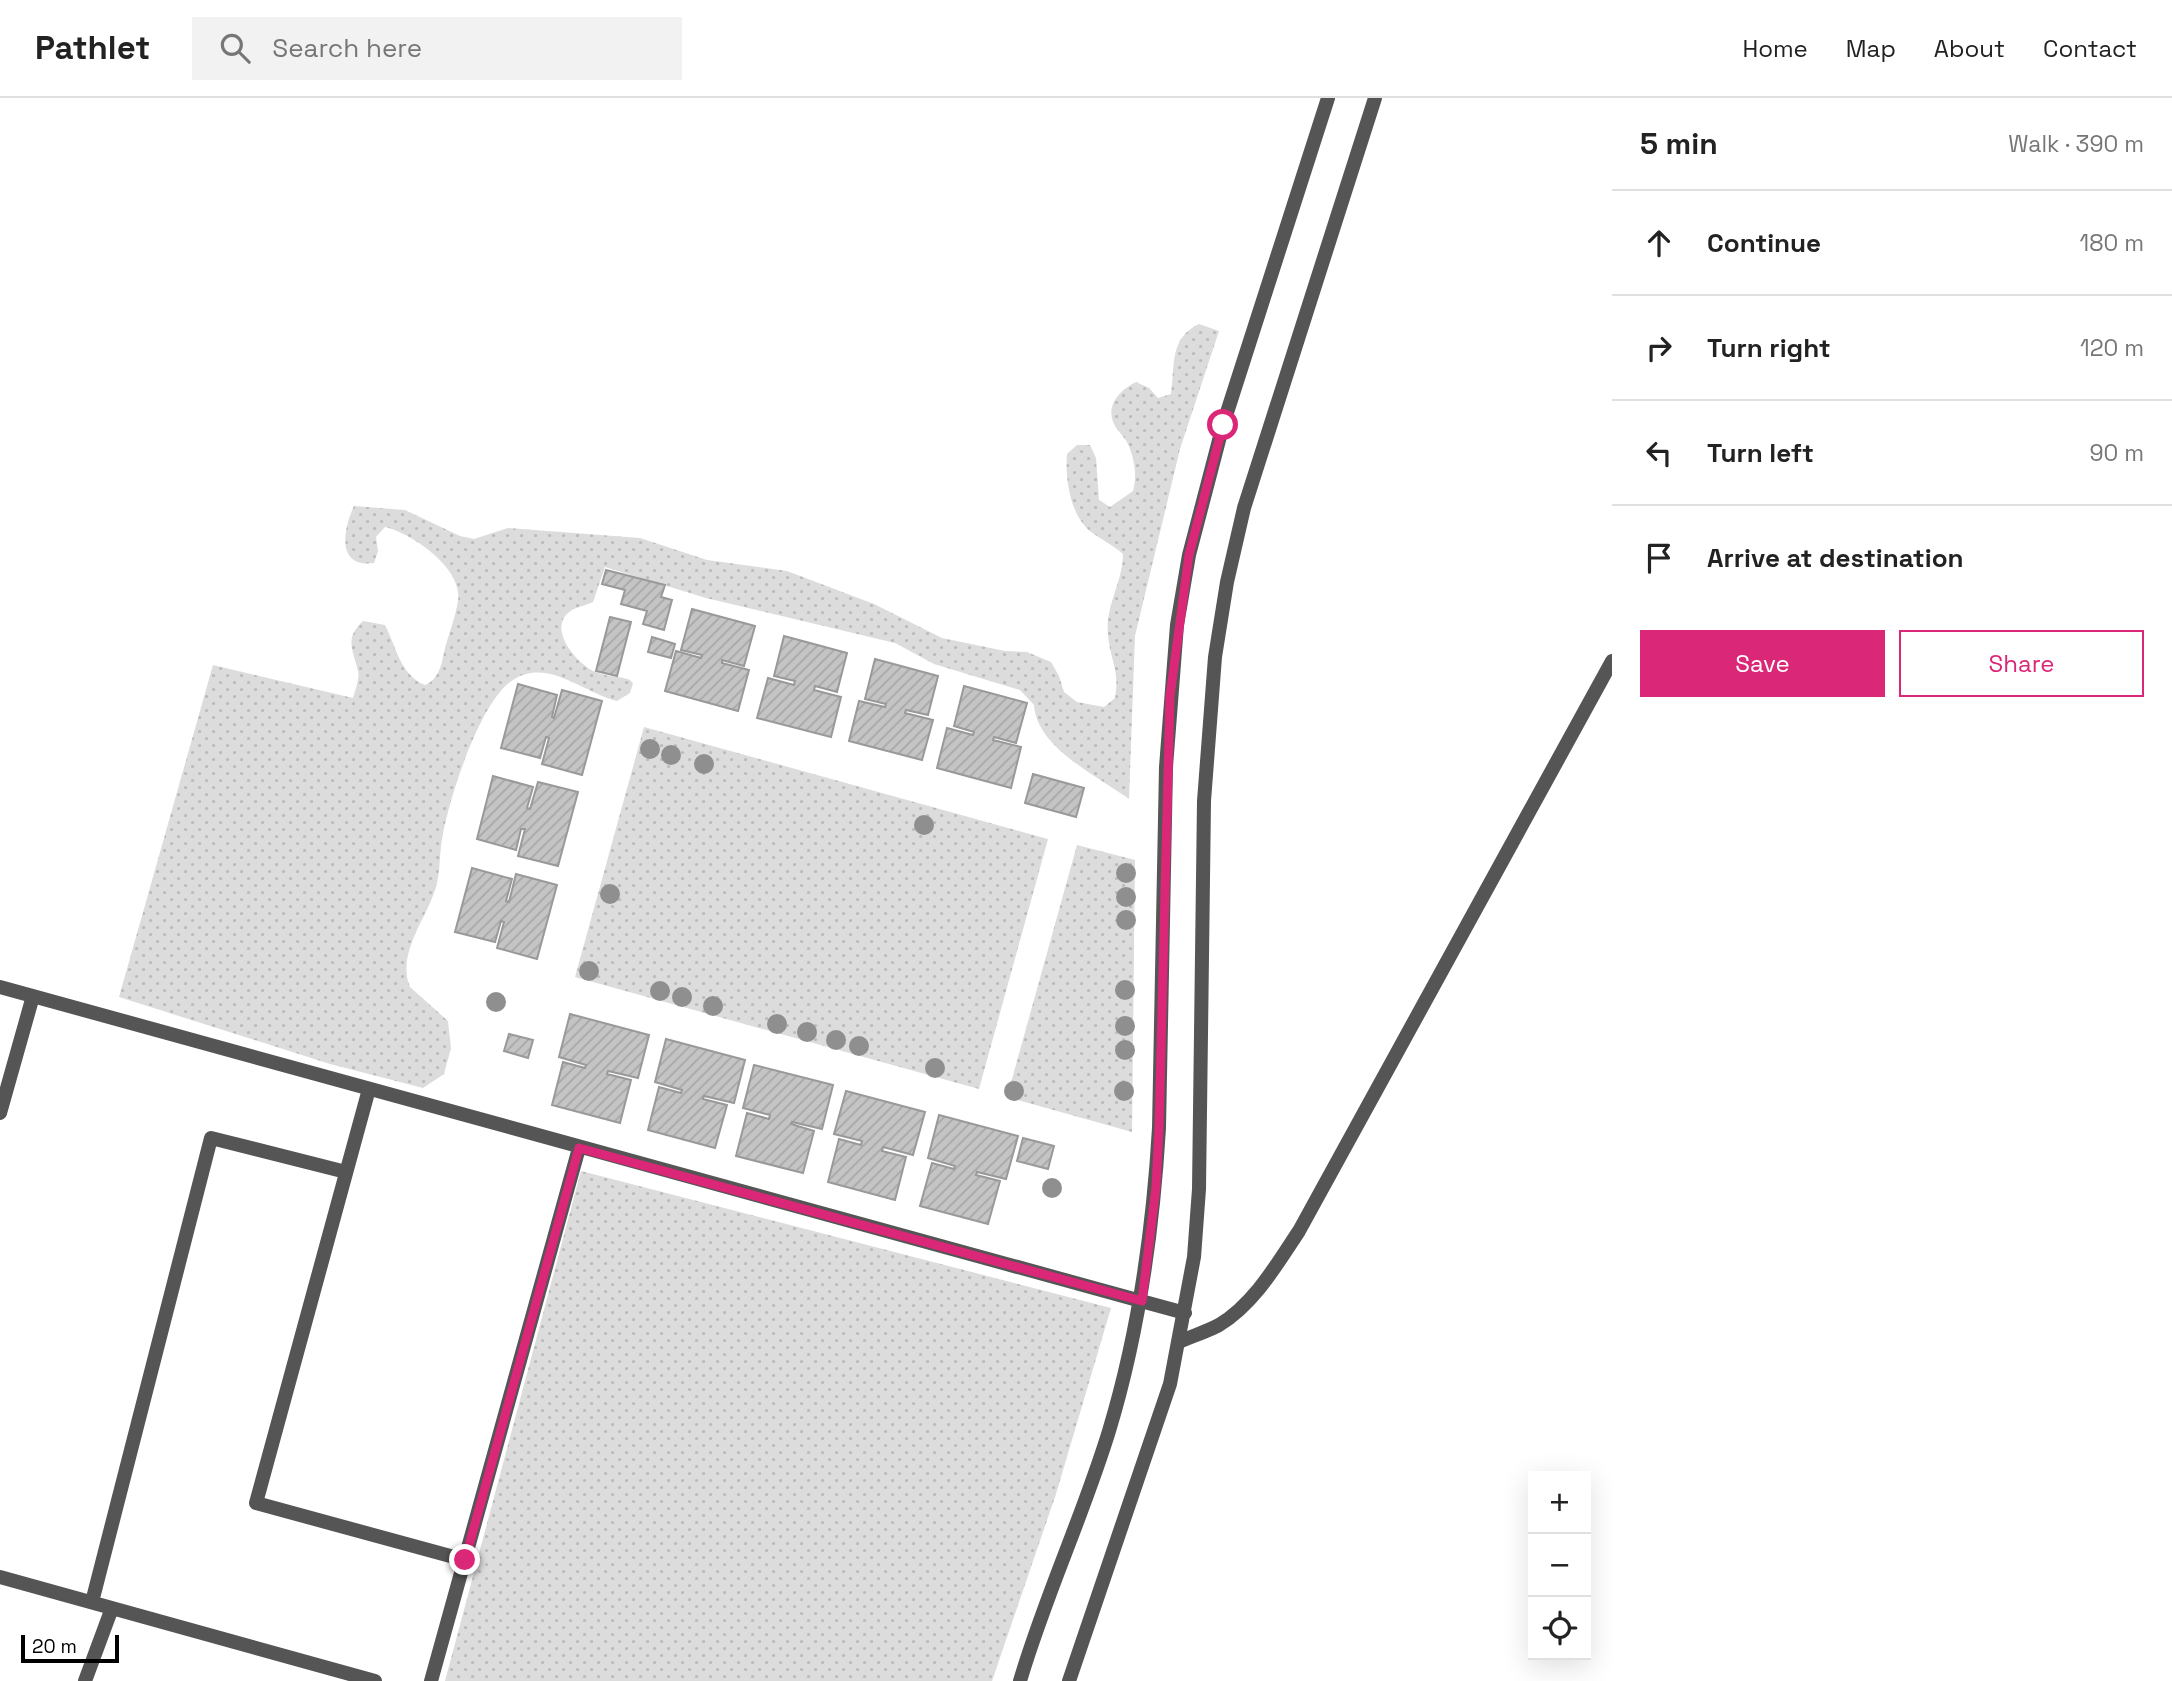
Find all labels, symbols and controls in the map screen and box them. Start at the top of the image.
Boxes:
search box [192,17,682,80]
text: Pathlet [35,27,150,69]
icon: search [216,29,254,67]
text: Search here [272,31,422,65]
text: Home [1742,33,1808,64]
text: Map [1846,33,1896,64]
text: About [1934,33,2005,64]
text: Contact [2043,33,2137,64]
text: 5 min [1640,124,1718,163]
text: Walk · 390 m [2008,129,2144,159]
icon: ahead [1640,224,1678,262]
text: Continue [1707,226,1821,260]
text: 180 m [2080,228,2144,258]
icon: right [1640,329,1678,367]
text: Turn right [1707,331,1831,365]
text: 120 m [2080,333,2144,363]
route start [1207,409,1238,440]
icon: left [1640,434,1678,472]
text: Turn left [1707,436,1814,470]
text: 90 m [2089,438,2144,468]
icon: arrive [1640,539,1678,577]
text: Arrive at destination [1707,541,1964,575]
button: Save [1640,630,1885,697]
button: Share [1899,630,2144,697]
map controls [1528,1471,1591,1660]
button: + [1528,1471,1591,1534]
button: − [1528,1534,1591,1597]
route end [449,1544,480,1575]
button: locate [1528,1597,1591,1660]
scale bar [21,1632,119,1664]
text: 20 m [32,1634,77,1659]

